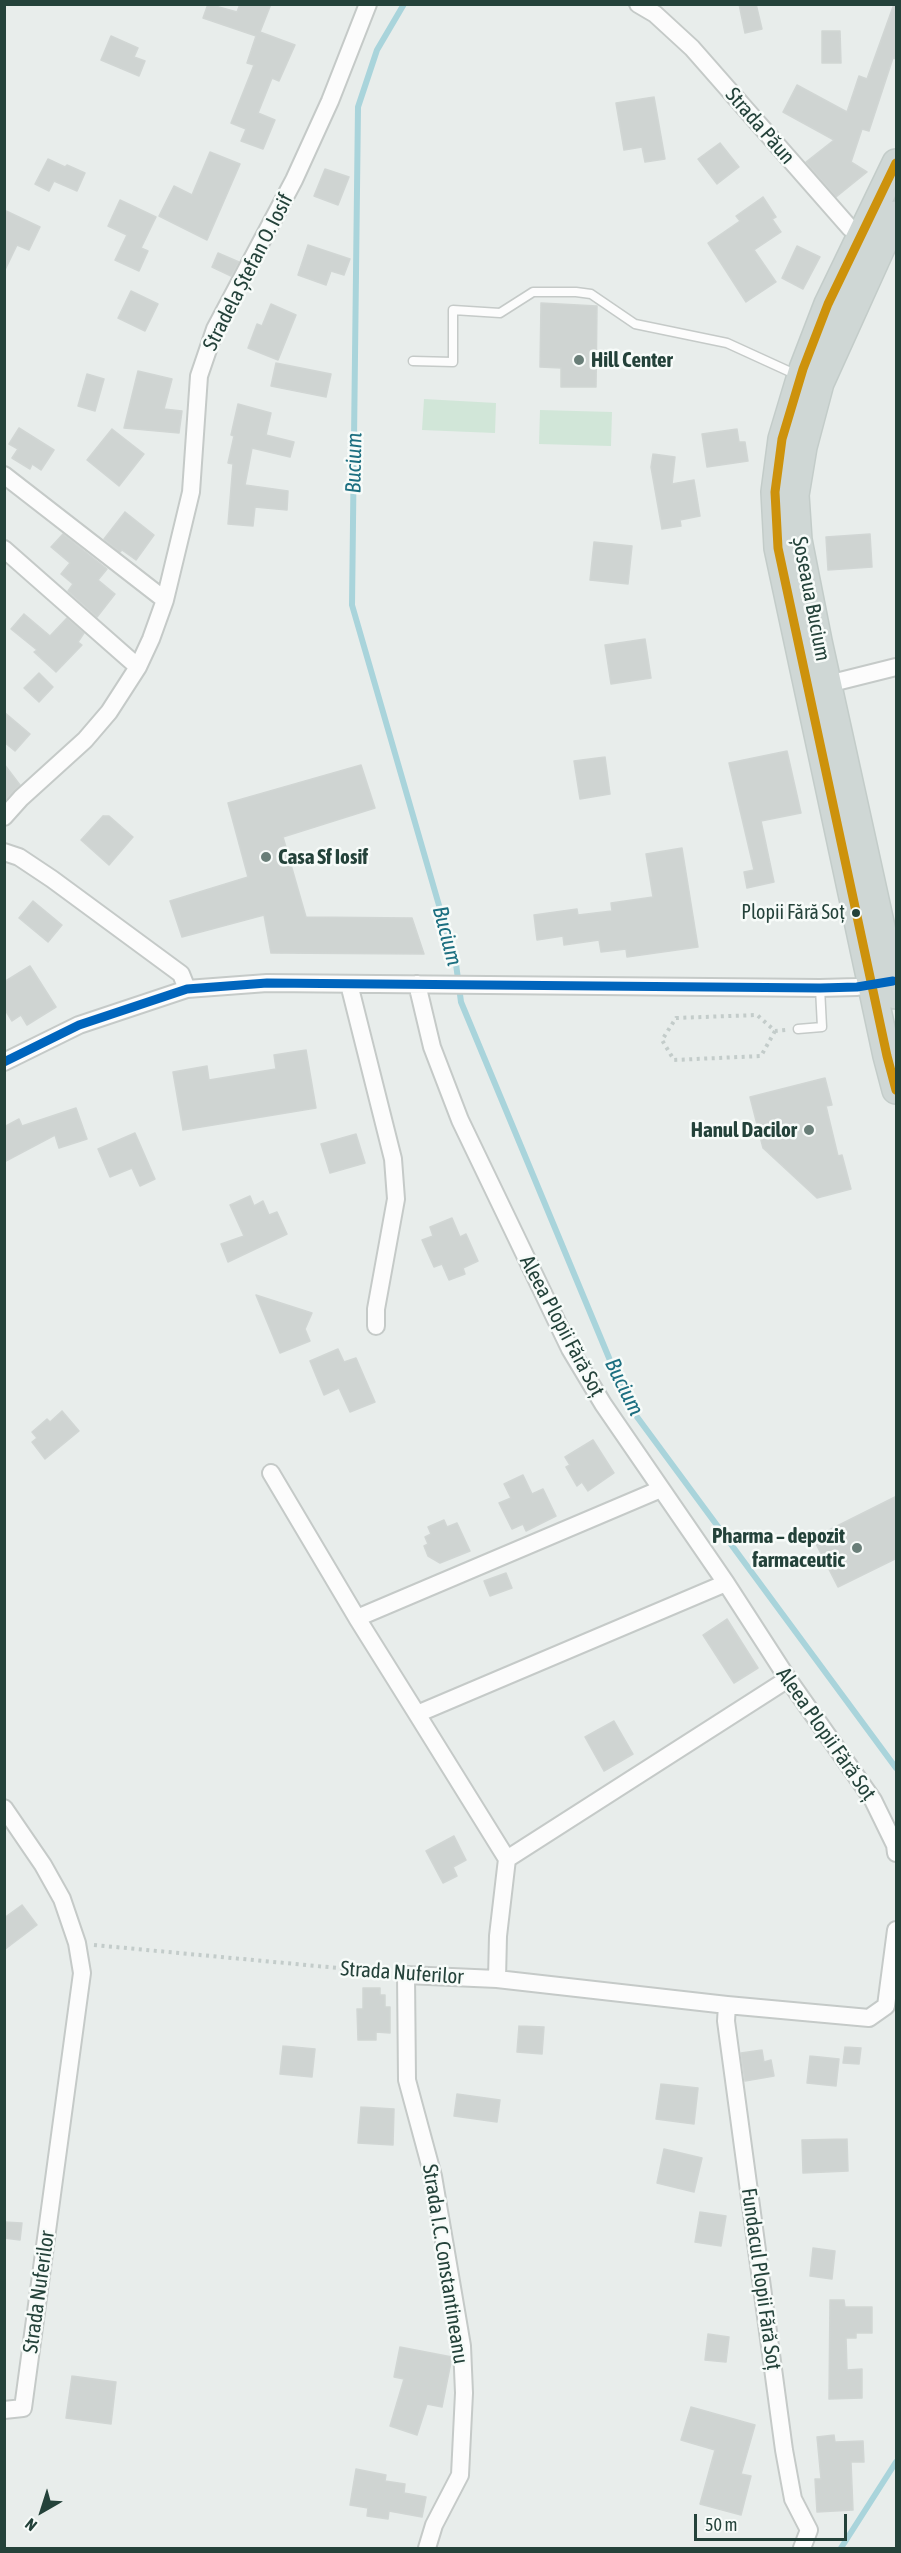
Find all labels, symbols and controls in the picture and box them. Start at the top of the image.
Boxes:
street label: Strada Păun [720,83,800,169]
street label: Stradela Ștefan O. Iosif [198,189,298,355]
place label: Hill Center [591,347,673,373]
marker: Hill Center [572,353,586,367]
water label: Bucium [340,432,368,494]
street label: Șoseaua Bucium [787,535,835,663]
place label: Casa Sf Iosif [278,844,368,870]
marker: Casa Sf Iosif [259,850,273,864]
place label: Plopii Fără Soț [741,901,845,925]
water label: Bucium [426,903,468,969]
marker: Plopii Fără Soț [850,907,862,919]
place label: Hanul Dacilor [691,1117,797,1143]
marker: Hanul Dacilor [802,1123,816,1137]
street label: Aleea Plopii Fără Soț [514,1251,610,1401]
water label: Bucium [599,1354,649,1420]
place label: Pharma – depozit farmaceutic [712,1523,845,1573]
marker: Pharma – depozit farmaceutic [850,1541,864,1555]
street label: Aleea Plopii Fără Soț [771,1663,881,1805]
street label: Strada Nuferilor [340,1956,464,1990]
street label: Strada I.C. Constantineanu [417,2162,473,2366]
street label: Fundacul Plopii Fără Soț [736,2186,786,2372]
street label: Strada Nuferilor [18,2229,60,2355]
north arrow [12,2481,72,2541]
scale bar [697,2502,850,2540]
text: 50 m [705,2514,737,2535]
text: N [21,2515,40,2535]

